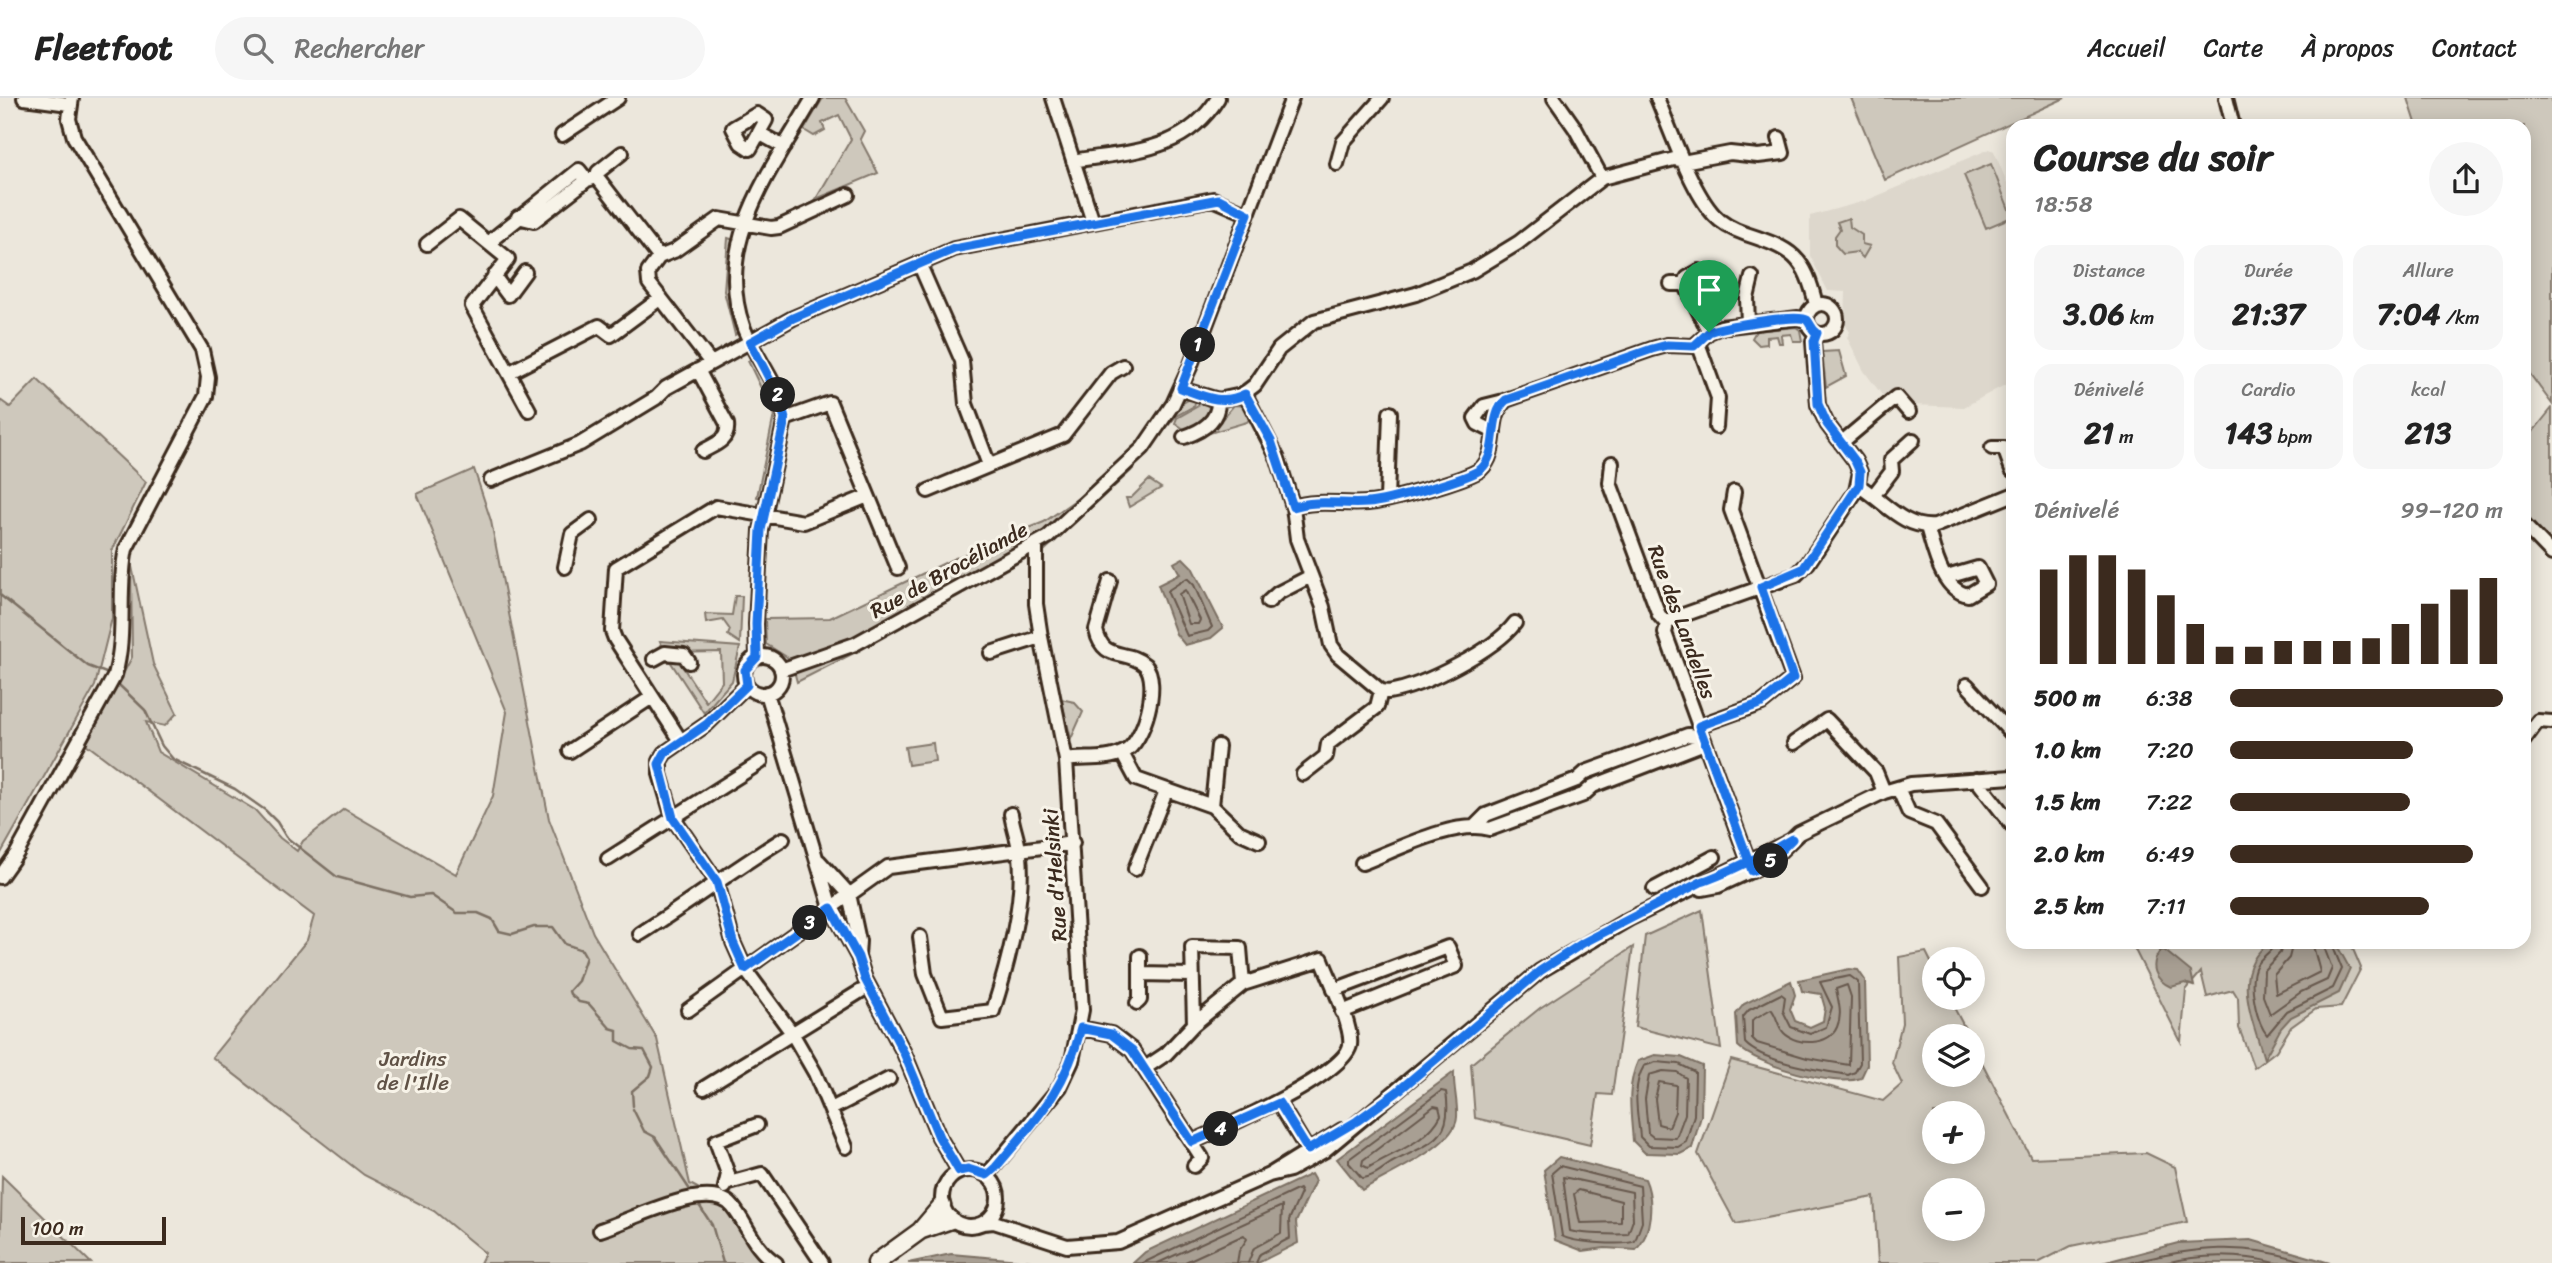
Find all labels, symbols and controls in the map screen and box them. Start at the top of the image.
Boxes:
search box [215,17,705,80]
text: Fleetfoot [35,19,173,77]
text: Rechercher [295,25,424,71]
text: Accueil [2087,27,2166,69]
text: Carte [2204,27,2263,69]
text: À propos [2301,27,2394,69]
text: Contact [2432,27,2517,69]
icon: search [239,29,277,67]
text: Course du soir [2034,124,2272,191]
button: share [2429,142,2503,216]
text: 18:58 [2034,184,2093,225]
text: Distance [2073,254,2145,287]
text: Durée [2244,254,2293,287]
text: Allure [2403,254,2454,287]
pin [1679,260,1739,332]
icon: arrive [1690,271,1728,309]
text: 3.06 [2063,287,2125,341]
text: 21:37 [2232,287,2305,341]
text: 7:04 [2377,287,2441,341]
text: km [2125,301,2154,334]
text: /km [2441,301,2480,334]
pin: 1 [1180,328,1216,362]
text: 1 [1193,328,1202,361]
text: Dénivelé [2074,373,2144,406]
text: Cardio [2242,373,2295,406]
text: kcal [2411,373,2445,406]
pin: 2 [760,378,796,412]
text: 2 [772,378,783,411]
text: 21 [2084,406,2114,460]
text: 143 [2224,406,2273,460]
text: 213 [2405,406,2451,460]
text: m [2114,420,2134,453]
text: bpm [2273,420,2313,453]
text: Dénivelé [2034,490,2119,531]
text: 99–120 m [2400,490,2503,531]
street label: Rue de Brocéliande [863,511,1035,629]
street label: Rue des Landelles [1636,539,1728,705]
text: 500 m [2034,678,2101,719]
text: 6:38 [2146,678,2193,719]
text: 1.0 km [2034,730,2101,771]
text: 7:20 [2146,730,2194,771]
text: 1.5 km [2034,782,2101,823]
text: 7:22 [2146,782,2193,823]
street label: Rue d'Helsinki [1031,806,1079,943]
text: 2.0 km [2034,834,2105,875]
text: 6:49 [2146,834,2195,875]
pin: 5 [1754,844,1788,878]
text: 5 [1765,844,1776,877]
text: 2.5 km [2034,886,2104,927]
text: 7:11 [2146,886,2186,927]
pin: 3 [792,906,828,940]
text: 3 [804,906,815,939]
map controls [1922,947,1985,1241]
button: locate [1922,947,1985,1010]
button: layers [1922,1024,1985,1087]
park label: Jardins de l'Ille [377,1040,449,1102]
button: + [1922,1101,1985,1164]
pin: 4 [1204,1112,1238,1146]
text: 4 [1215,1112,1226,1145]
button: − [1922,1178,1985,1241]
text: 100 m [32,1212,84,1245]
scale bar [21,1214,166,1246]

